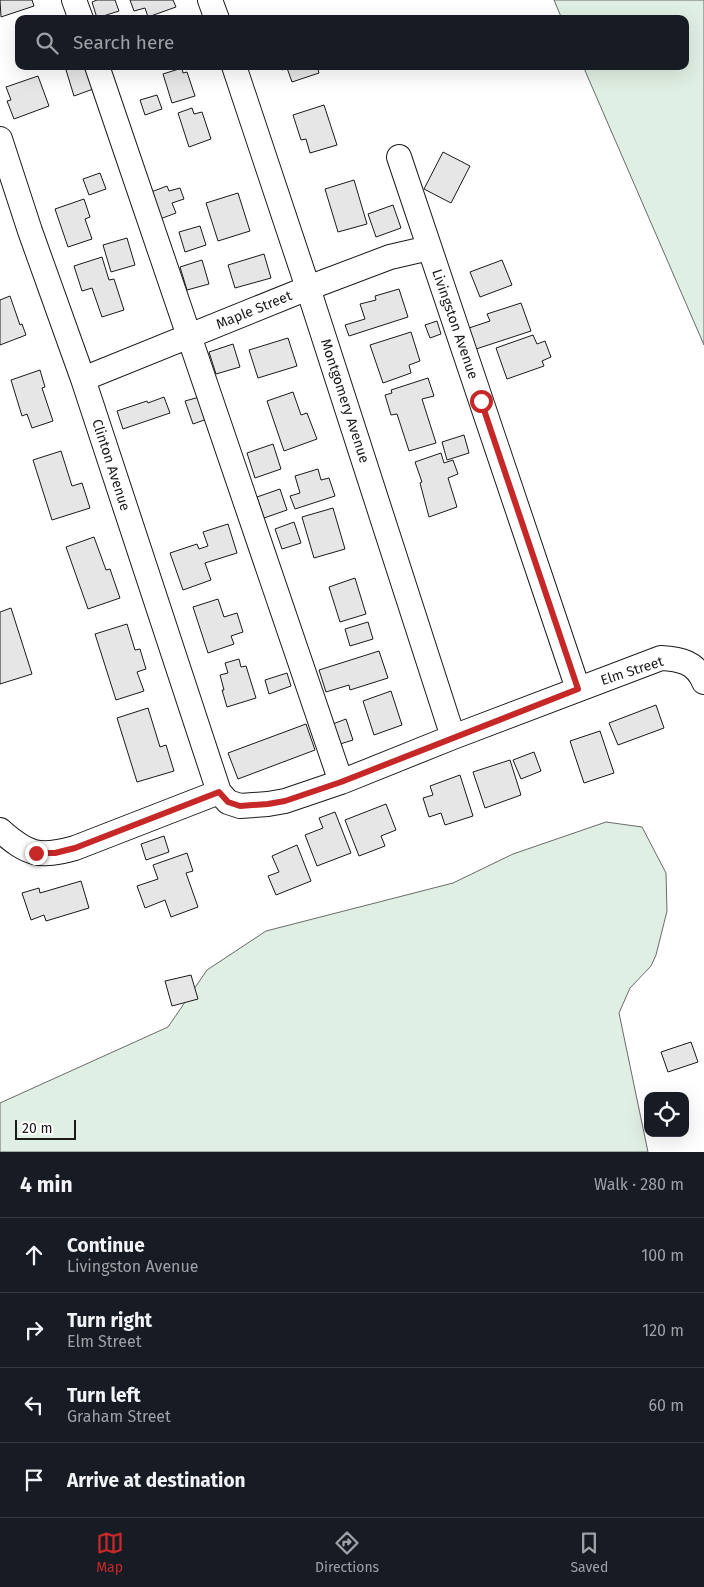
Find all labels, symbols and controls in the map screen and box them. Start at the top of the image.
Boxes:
search box [15,15,689,70]
icon: search [33,29,61,57]
text: Search here [73,31,174,54]
street label: Livingston Avenue [428,267,482,381]
street label: Maple Street [214,287,295,333]
street label: Montgomery Avenue [317,337,373,465]
route start [470,390,493,413]
street label: Clinton Avenue [88,417,134,513]
street label: Elm Street [598,653,667,689]
route end [25,842,48,865]
map controls [644,1092,689,1137]
button: locate [644,1092,689,1137]
scale bar [15,1117,76,1140]
text: 20 m [22,1120,52,1137]
text: 4 min [20,1172,73,1198]
text: Walk · 280 m [594,1175,684,1194]
text: Continue [67,1234,145,1257]
icon: ahead [20,1241,48,1269]
text: 100 m [641,1246,684,1265]
text: Livingston Avenue [67,1257,199,1276]
text: Turn right [67,1309,152,1332]
icon: right [20,1316,48,1344]
text: 120 m [642,1321,684,1340]
text: Elm Street [67,1332,142,1351]
text: Turn left [67,1384,141,1407]
icon: left [20,1391,48,1419]
text: 60 m [649,1396,684,1415]
text: Graham Street [67,1407,171,1426]
icon: arrive [20,1466,48,1494]
text: Arrive at destination [67,1469,246,1492]
tab: Map [96,1529,124,1576]
tab: Directions [315,1529,379,1576]
tab: Saved [570,1529,608,1576]

